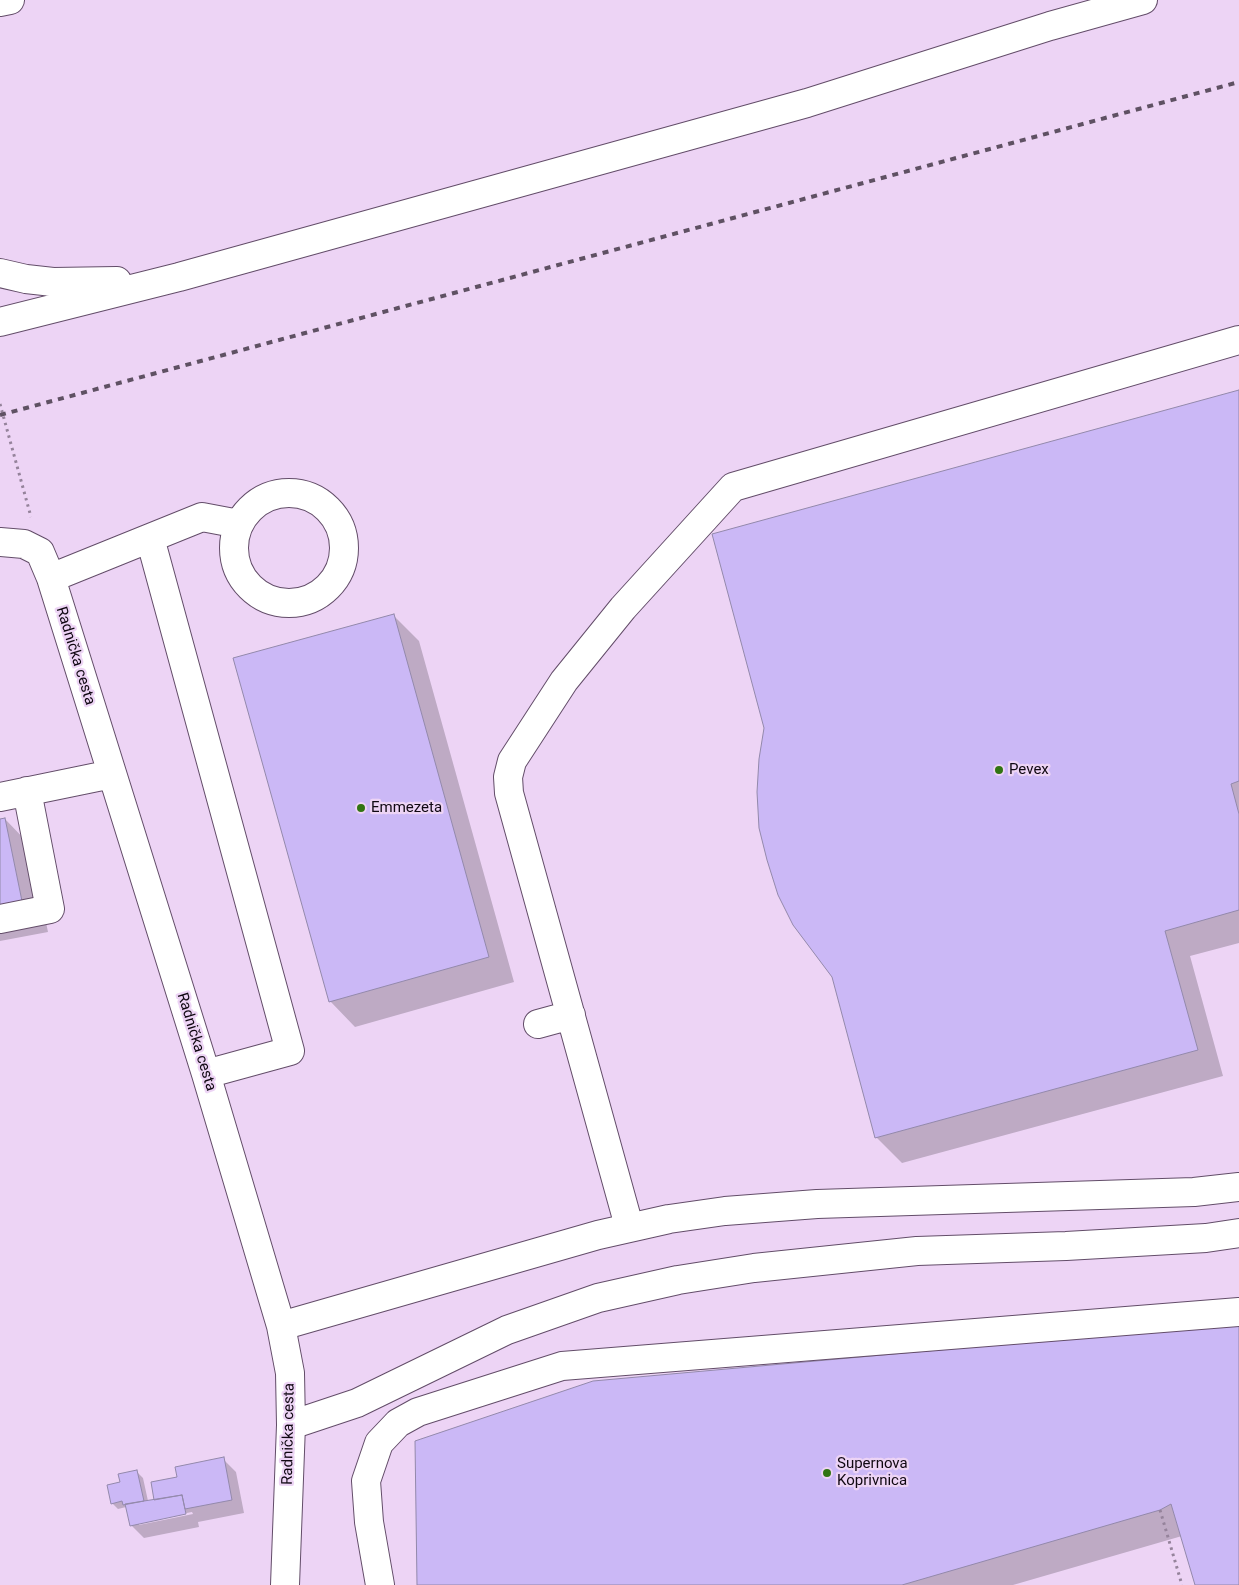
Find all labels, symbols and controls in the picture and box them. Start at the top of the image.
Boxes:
street label: Radnička cesta [52,605,98,707]
place label: Pevex [1009,761,1049,779]
marker: Pevex [993,764,1005,776]
place label: Emmezeta [371,799,442,817]
marker: Emmezeta [355,802,367,814]
street label: Radnička cesta [173,991,219,1093]
street label: Radnička cesta [279,1383,299,1485]
place label: Supernova Koprivnica [837,1455,908,1490]
marker: Supernova Koprivnica [821,1467,833,1479]

